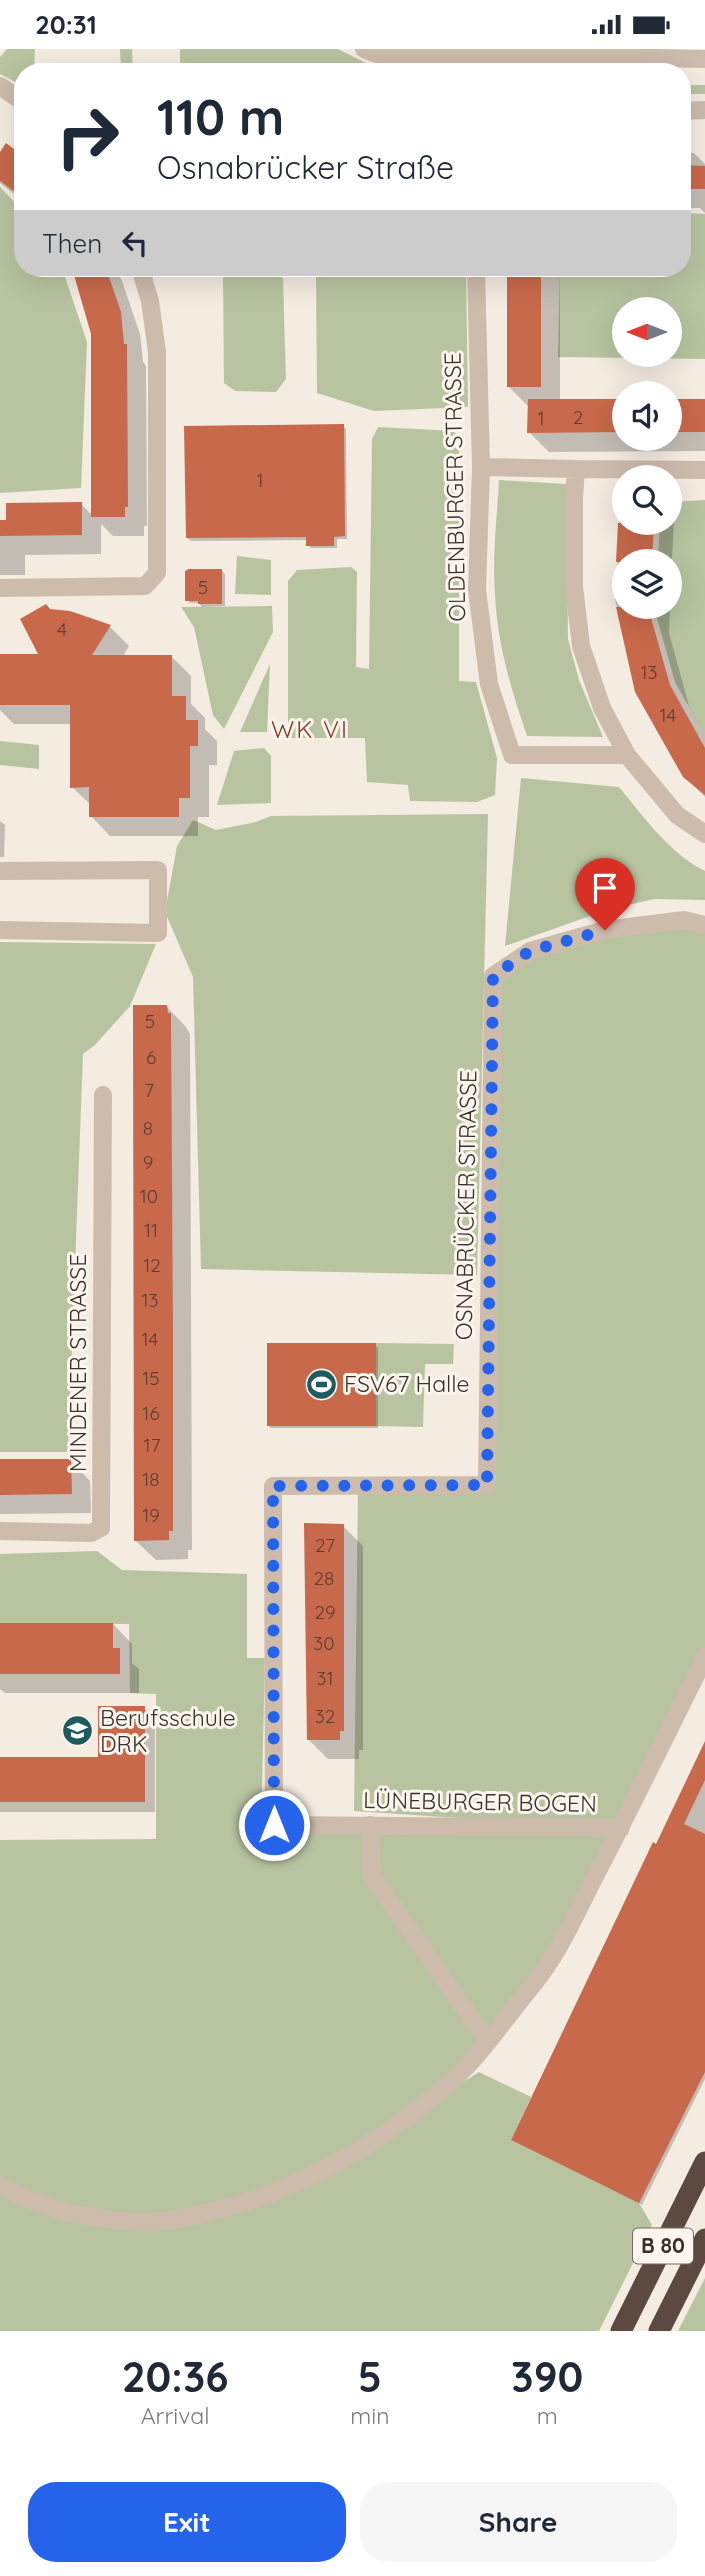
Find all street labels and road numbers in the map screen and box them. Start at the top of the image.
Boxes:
street label: OLDENBURGER STRASSE [438,352,471,622]
street label: OSNABRÜCKER STRASSE [449,1070,482,1340]
street label: MINDENER STRASSE [63,1254,92,1472]
street label: LÜNEBURGER BOGEN [363,1785,597,1818]
road number: B 80 [633,2229,693,2263]

